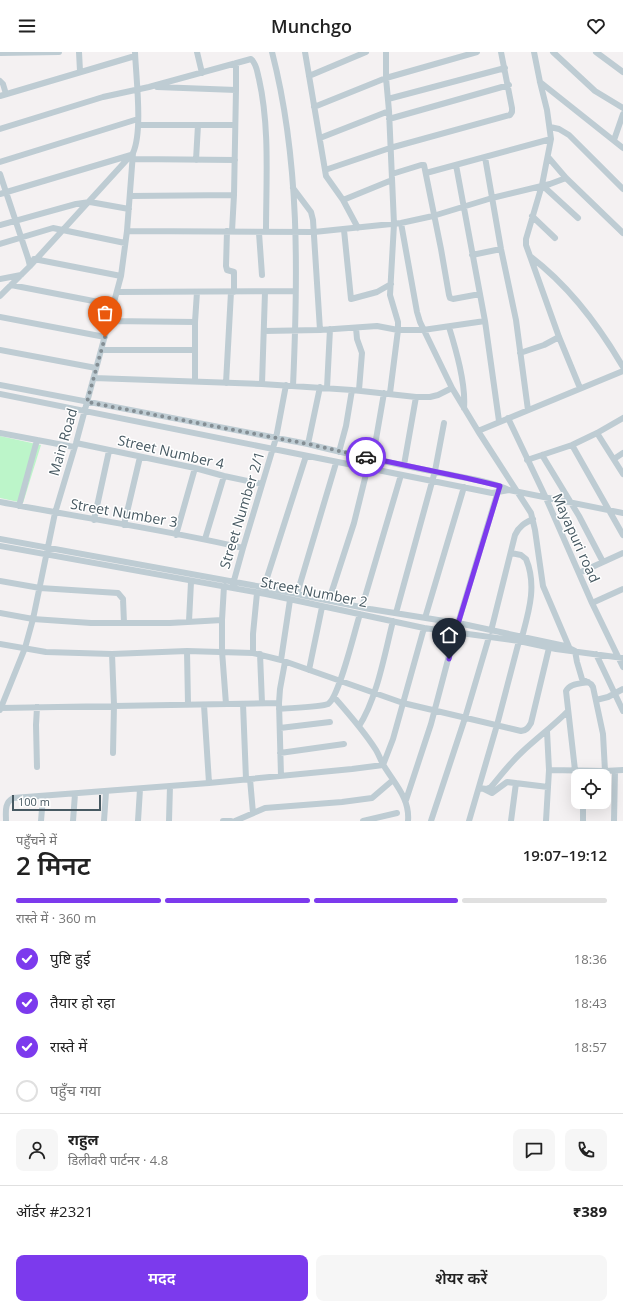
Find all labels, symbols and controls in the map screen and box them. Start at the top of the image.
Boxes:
text: Munchgo [271,14,352,38]
icon: menu [16,15,38,37]
icon: heart [585,15,607,37]
pin [88,296,122,337]
icon: bag [94,302,116,324]
street label: Main Road [44,406,81,478]
street label: Street Number 4 [116,430,226,473]
courier [346,437,386,477]
icon: car [355,446,377,468]
street label: Street Number 2/1 [215,449,268,571]
street label: Mayapuri road [548,490,605,585]
street label: Street Number 3 [69,494,179,531]
street label: Street Number 2 [259,572,369,611]
pin [432,618,466,659]
icon: home [438,624,460,646]
map controls [571,769,611,809]
button: locate [571,769,611,809]
scale bar [12,793,101,812]
text: 100 m [18,794,50,809]
text: पहुँचने में [16,831,57,849]
text: 19:07–19:12 [523,845,607,865]
text: 2 मिनट [16,847,90,883]
text: रास्ते में · 360 m [16,909,96,927]
icon: check [16,948,38,970]
text: पुष्टि हुई [50,948,90,968]
text: 18:36 [574,950,607,968]
icon: check [16,992,38,1014]
text: तैयार हो रहा [50,992,115,1012]
text: 18:43 [574,994,607,1012]
icon: check [16,1036,38,1058]
text: रास्ते में [50,1036,87,1056]
text: 18:57 [574,1038,607,1056]
text: पहुँच गया [50,1080,101,1100]
button: person [16,1129,58,1171]
text: राहुल [68,1129,99,1149]
button: chat [513,1129,555,1171]
button: phone [565,1129,607,1171]
text: डिलीवरी पार्टनर · 4.8 [68,1151,168,1169]
text: ऑर्डर #2321 [16,1201,93,1221]
text: ₹389 [573,1201,607,1221]
button: मदद [16,1255,308,1301]
button: शेयर करें [316,1255,607,1301]

